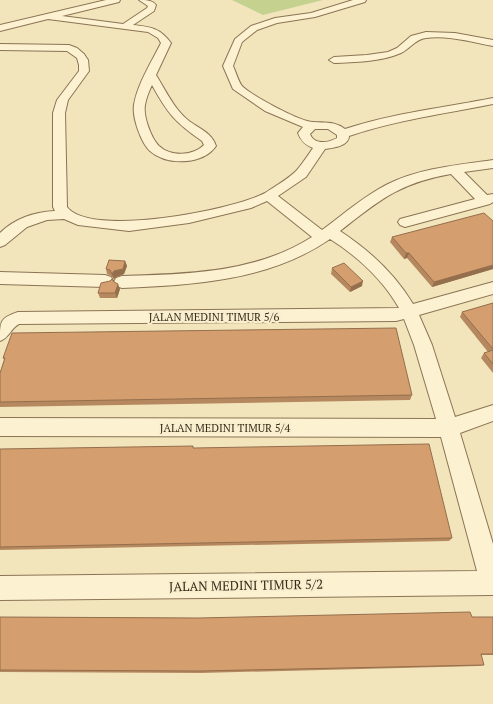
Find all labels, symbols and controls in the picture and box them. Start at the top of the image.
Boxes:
street label: JALAN MEDINI TIMUR 5/6 [149,310,279,324]
street label: JALAN MEDINI TIMUR 5/4 [160,421,290,435]
street label: JALAN MEDINI TIMUR 5/2 [169,575,323,595]

